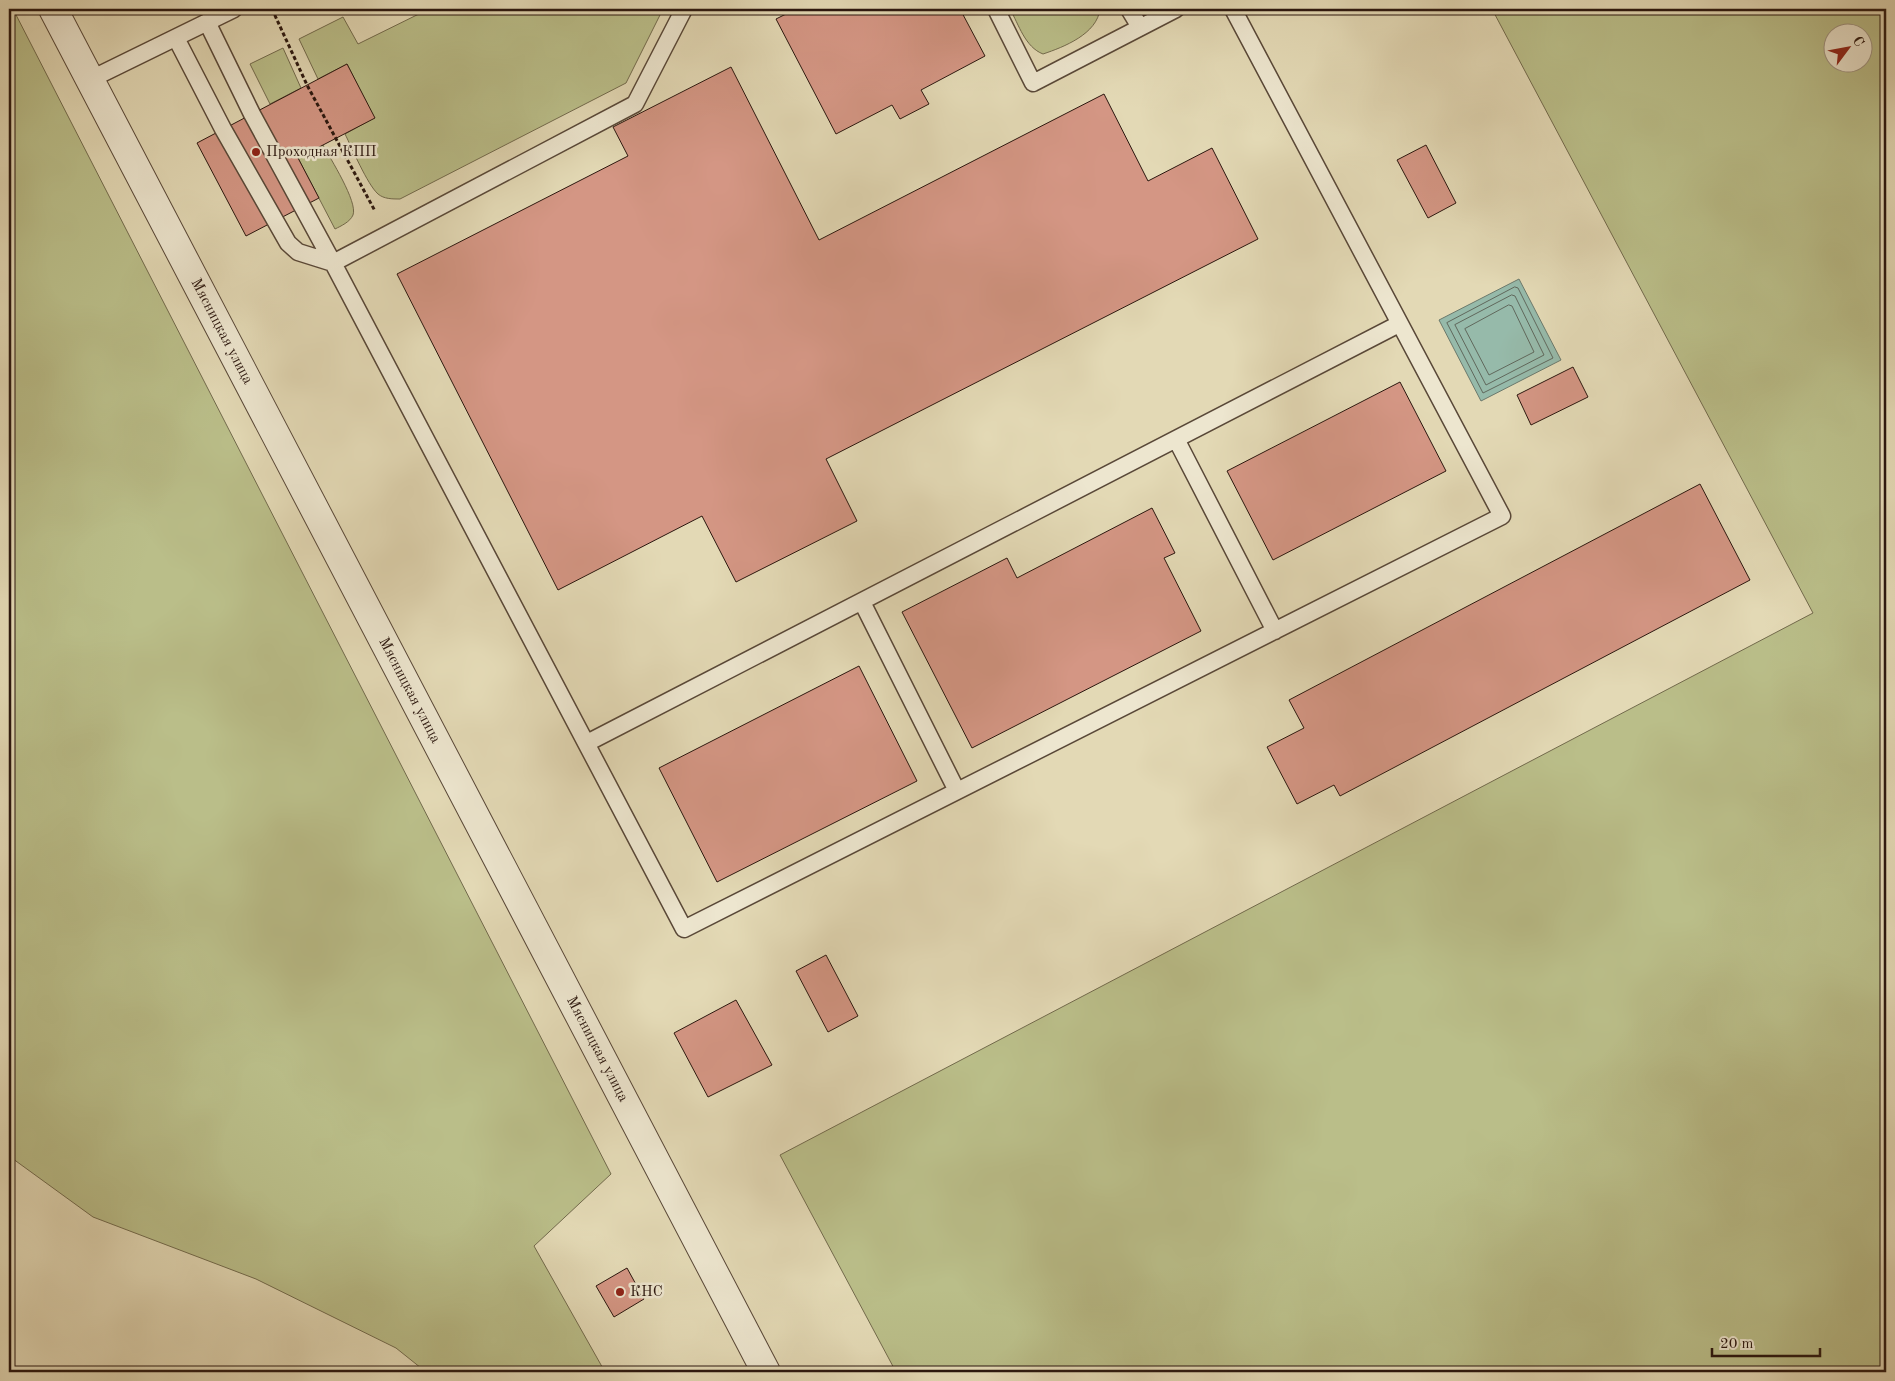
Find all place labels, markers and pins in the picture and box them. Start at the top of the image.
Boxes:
place label: Проходная КПП [266,145,377,160]
marker: Проходная КПП [250,146,262,158]
place label: КНС [630,1285,663,1300]
marker: КНС [614,1286,626,1298]

